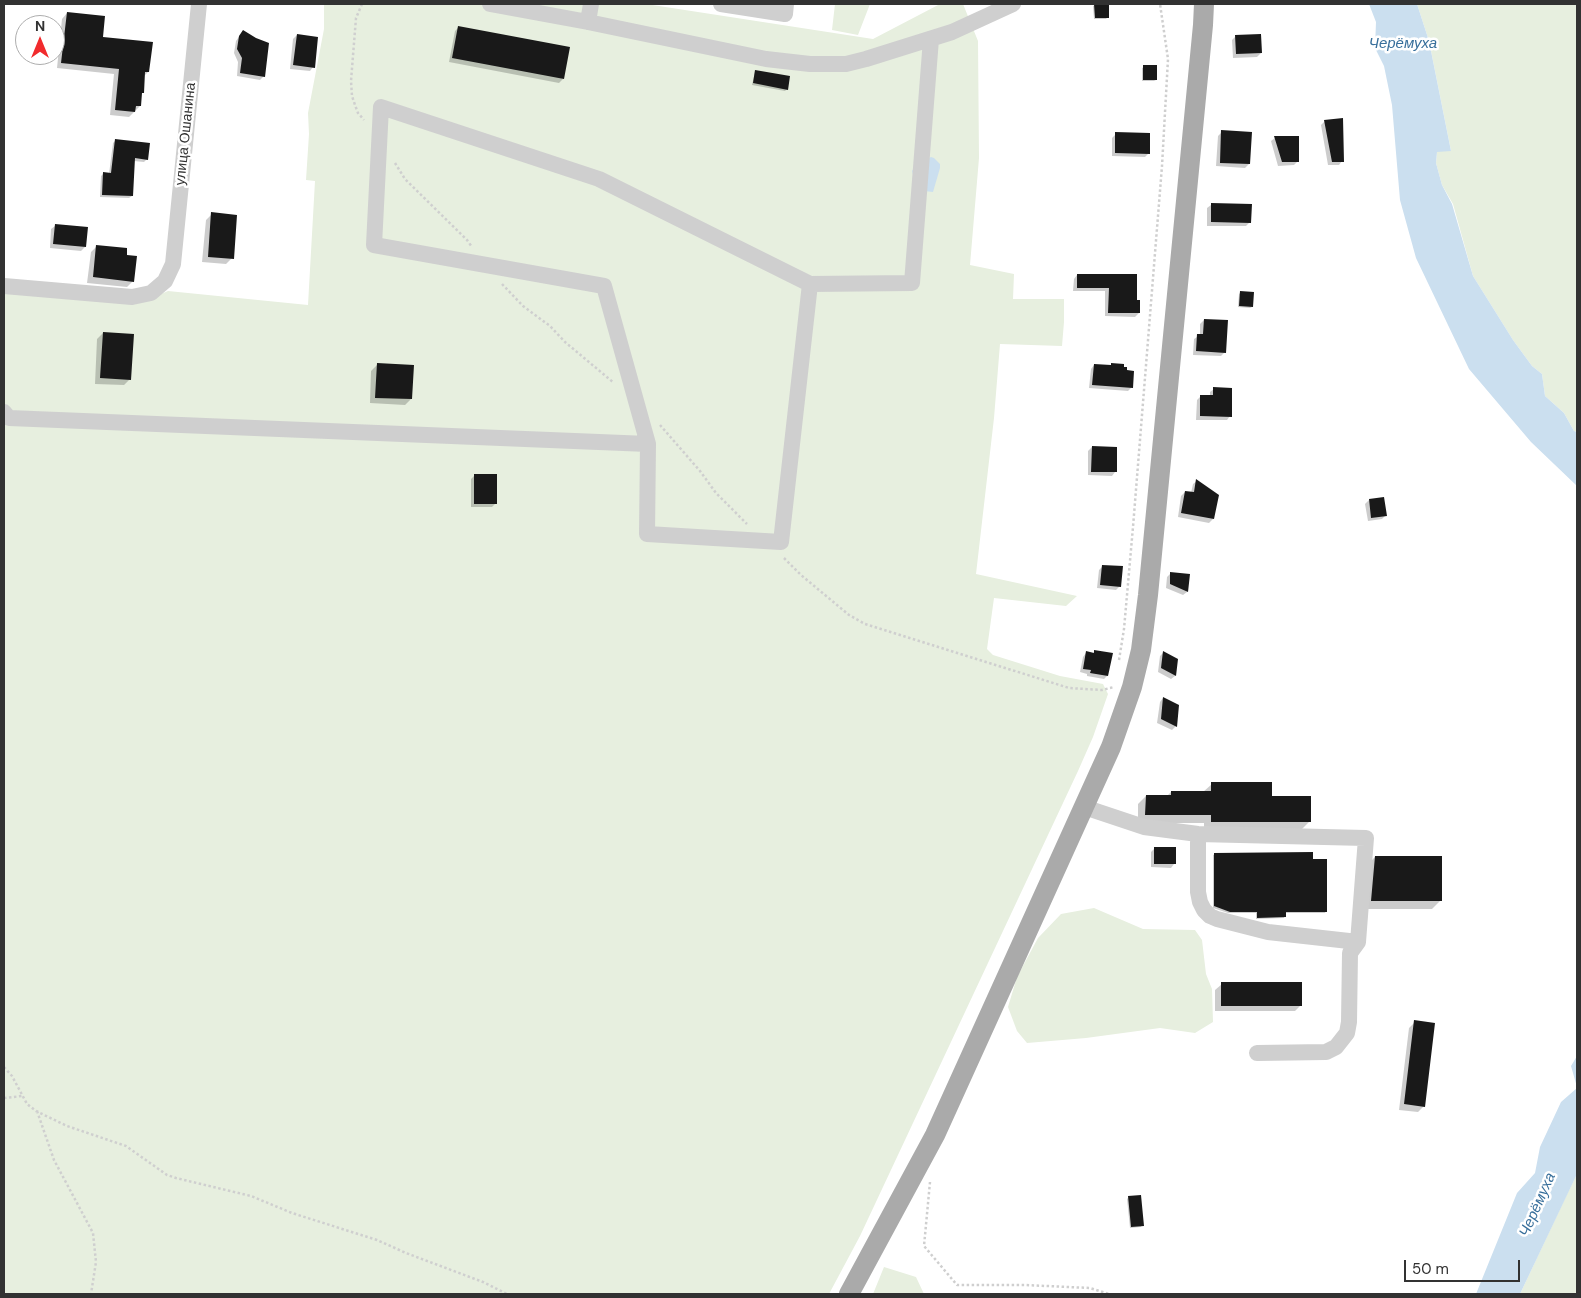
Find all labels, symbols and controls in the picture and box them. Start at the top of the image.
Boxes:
north arrow [15,15,65,65]
text: N [35,17,45,35]
water label: Черёмуха [1369,35,1437,53]
street label: улица Ошанина [172,82,200,186]
water label: Черёмуха [1516,1170,1560,1240]
scale bar [1406,1250,1522,1282]
text: 50 m [1412,1259,1449,1279]

